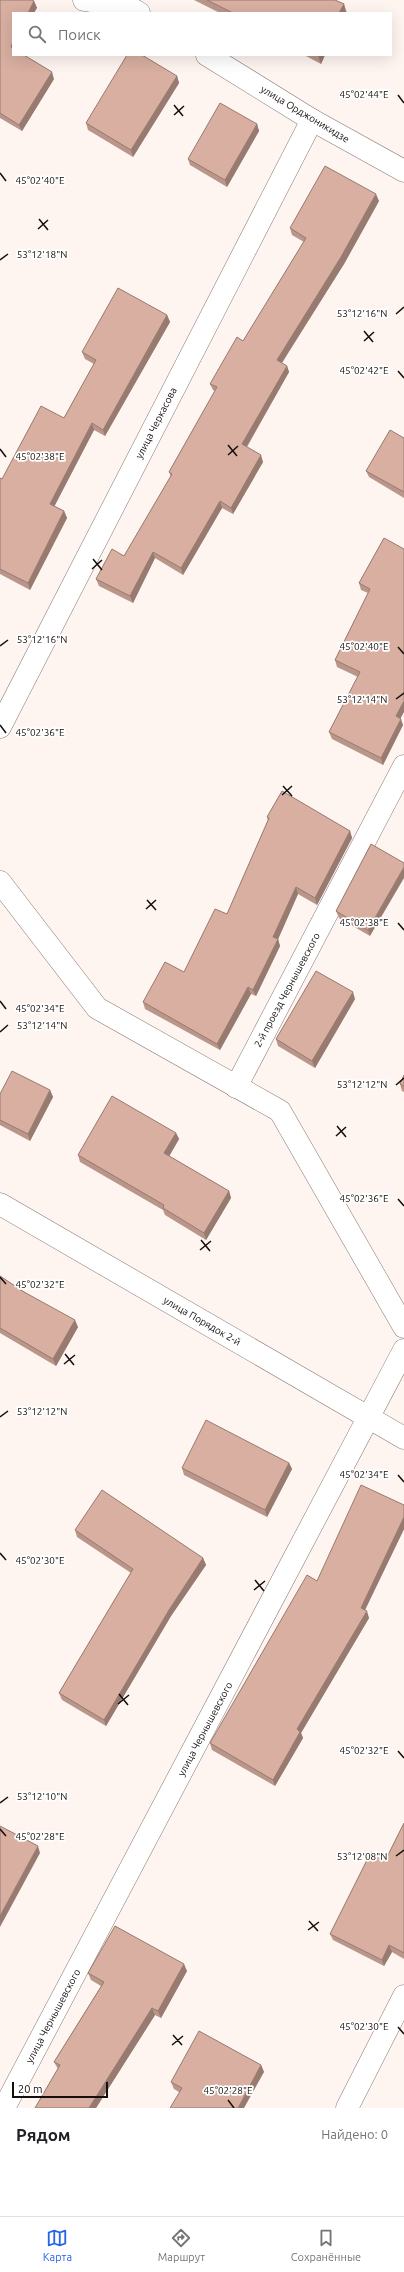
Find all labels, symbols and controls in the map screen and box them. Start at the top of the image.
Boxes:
search box [12,12,392,56]
icon: search [26,23,48,45]
text: Поиск [58,26,101,43]
street label: улица Орджоникидзе [259,83,351,145]
text: 45°02'44"E [339,89,389,100]
text: 45°02'40"E [15,175,65,186]
text: 53°12'18"N [17,249,67,260]
text: 53°12'16"N [337,308,387,319]
text: 45°02'42"E [339,365,389,376]
street label: улица Черкасова [133,385,179,461]
text: 45°02'38"E [15,451,65,462]
text: 53°12'16"N [17,634,67,645]
text: 45°02'40"E [339,641,389,652]
text: 53°12'14"N [337,694,387,705]
text: 45°02'36"E [15,727,65,738]
text: 45°02'38"E [339,917,389,928]
street label: 2-й проезд Чернышевского [252,931,322,1049]
text: 45°02'34"E [15,1003,65,1014]
text: 53°12'14"N [17,1020,67,1031]
text: 53°12'12"N [337,1079,387,1090]
text: 45°02'36"E [339,1193,389,1204]
text: 45°02'32"E [15,1279,65,1290]
street label: улица Порядок 2-й [161,1294,243,1348]
text: 53°12'12"N [17,1406,67,1417]
text: 45°02'34"E [339,1469,389,1480]
text: 45°02'30"E [15,1555,65,1566]
street label: улица Чернышевского [176,1680,235,1778]
text: 45°02'32"E [339,1745,389,1756]
text: 53°12'10"N [17,1791,67,1802]
text: 45°02'28"E [15,1831,65,1842]
text: 53°12'08"N [337,1851,387,1862]
street label: улица Чернышевского [24,1967,83,2065]
text: 45°02'30"E [339,2021,389,2032]
scale bar [12,2080,108,2099]
text: 20 m [18,2083,42,2095]
text: 45°02'28"E [203,2085,253,2096]
text: Рядом [16,2125,71,2144]
text: Найдено: 0 [321,2127,388,2141]
tab: Карта [43,2227,72,2263]
tab: Маршрут [158,2227,205,2263]
tab: Сохранённые [291,2227,361,2263]

